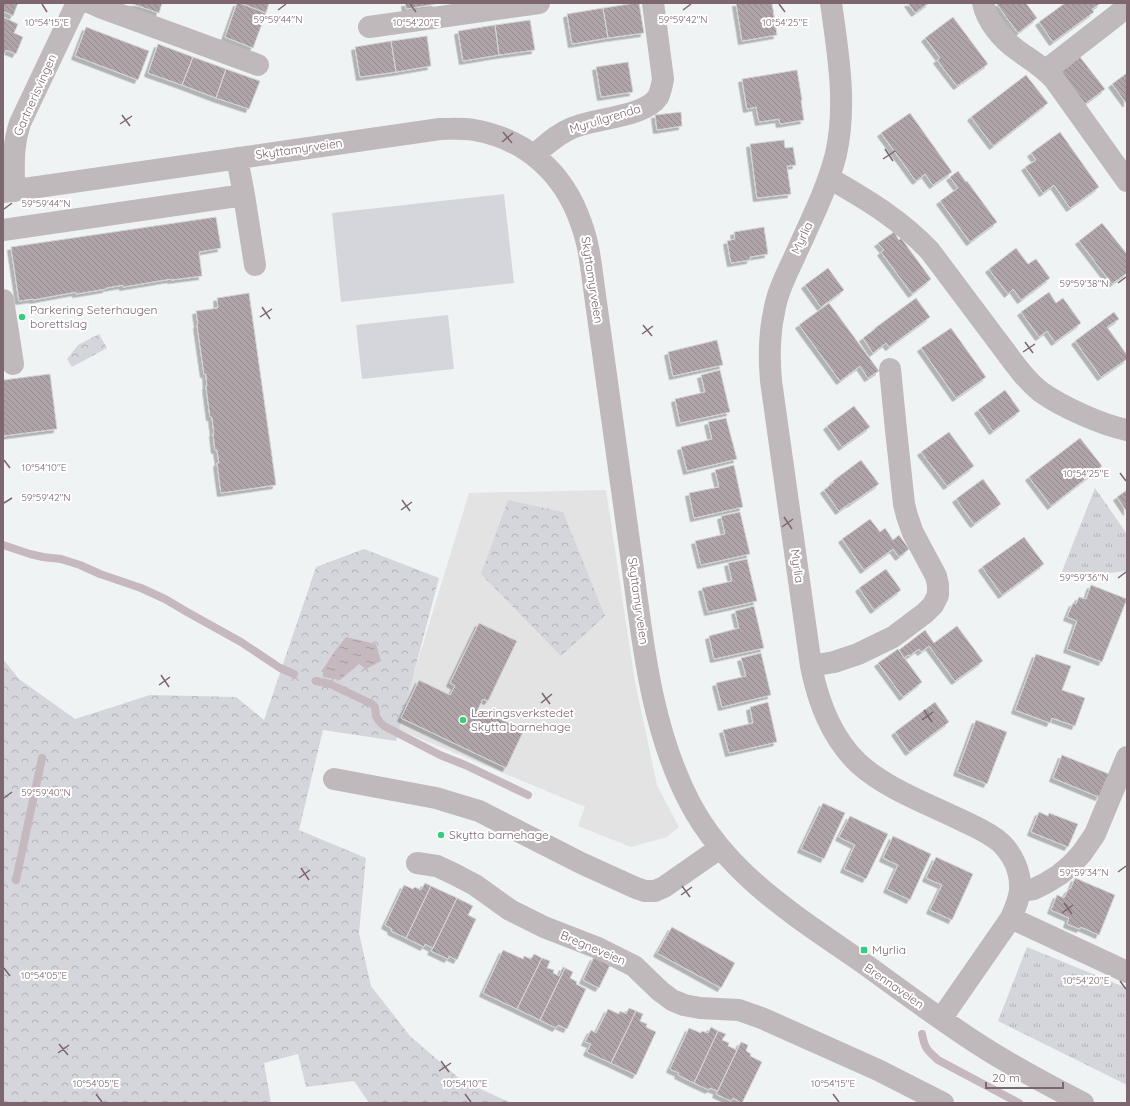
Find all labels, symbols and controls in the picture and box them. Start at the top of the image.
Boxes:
text: 59°59'44"N [254,13,302,26]
text: 59°59'42"N [658,13,708,26]
text: 10°54'15"E [25,16,69,29]
text: 10°54'20"E [393,16,440,29]
text: 10°54'25"E [762,16,808,29]
street label: Gartnerisvingen [10,52,59,138]
street label: Myrullgrenda [567,101,642,136]
street label: Skyttamyrveien [254,135,343,162]
text: 59°59'44"N [22,197,70,210]
street label: Myrlia [788,219,816,256]
street label: Skyttamyrveien [578,235,607,324]
text: 59°59'38"N [1059,277,1109,290]
place label: Parkering Seterhaugen borettslag [30,302,157,331]
marker: Parkering Seterhaugen borettslag [17,312,27,322]
text: 10°54'10"E [22,461,67,474]
text: 10°54'25"E [1063,467,1109,480]
text: 59°59'42"N [21,491,71,504]
street label: Myrlia [788,548,807,584]
street label: Skyttamyrveien [625,556,652,645]
text: 59°59'36"N [1059,571,1109,584]
place label: Læringsverkstedet Skytta barnehage [471,705,574,734]
marker: Læringsverkstedet Skytta barnehage [458,715,468,725]
text: 59°59'40"N [21,786,71,799]
place label: Skytta barnehage [449,827,549,842]
marker: Skytta barnehage [436,830,446,840]
text: 59°59'34"N [1060,866,1108,879]
street label: Bregneveien [558,927,628,968]
place label: Myrlia [872,942,906,957]
marker: Myrlia [859,945,869,955]
street label: Brennaveien [862,960,927,1012]
text: 10°54'05"E [21,969,68,982]
text: 10°54'20"E [1063,974,1110,987]
scale bar [986,1064,1063,1090]
text: 20 m [992,1070,1020,1085]
text: 10°54'05"E [73,1077,120,1090]
text: 10°54'10"E [443,1077,488,1090]
text: 10°54'15"E [811,1077,855,1090]

